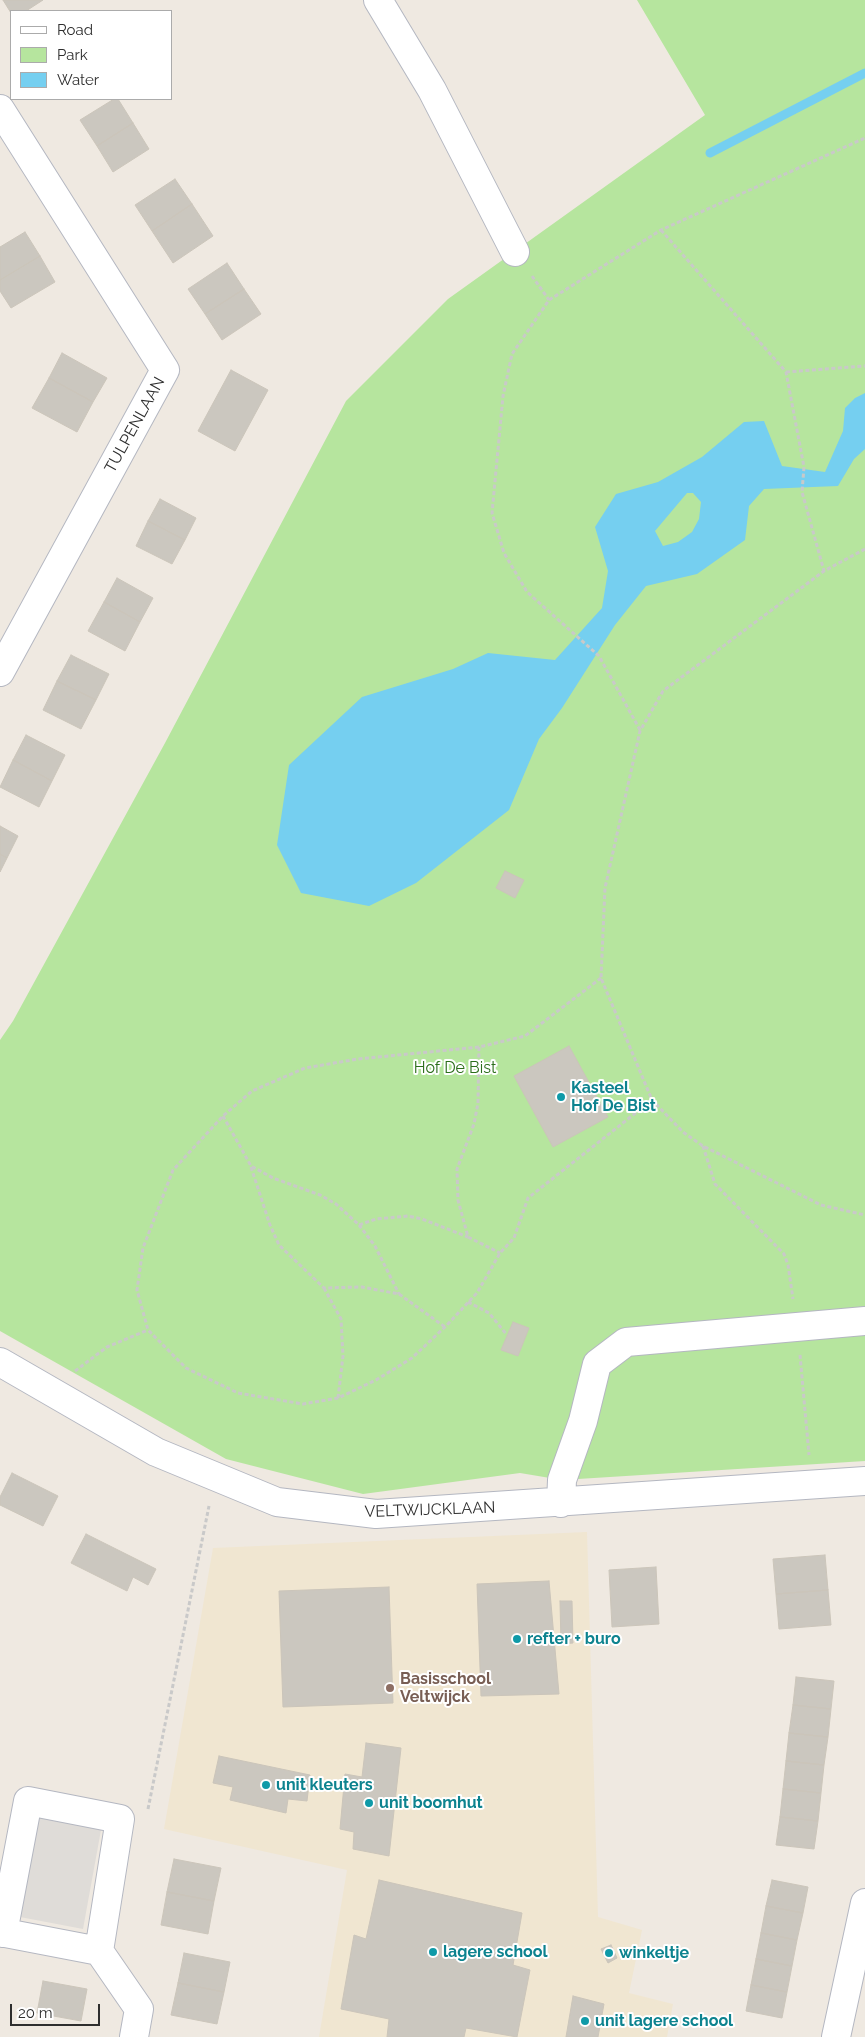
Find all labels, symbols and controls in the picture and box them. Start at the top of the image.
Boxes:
legend [10,10,172,100]
text: Road [57,21,93,39]
text: Park [57,46,88,64]
text: Water [57,71,99,89]
street label: TULPENLAAN [101,374,169,476]
park label: Hof De Bist [414,1058,496,1078]
place label: Kasteel Hof De Bist [571,1078,656,1116]
marker: Kasteel Hof De Bist [555,1091,567,1103]
street label: VELTWIJCKLAAN [364,1498,496,1522]
place label: refter + buro [527,1629,621,1649]
marker: refter + buro [511,1633,523,1645]
place label: Basisschool Veltwijck [400,1669,491,1707]
marker: Basisschool Veltwijck [384,1682,396,1694]
place label: unit kleuters [276,1775,373,1795]
marker: unit kleuters [260,1779,272,1791]
place label: unit boomhut [379,1793,483,1813]
marker: unit boomhut [363,1797,375,1809]
place label: lagere school [443,1942,548,1962]
place label: winkeltje [619,1943,689,1963]
marker: lagere school [427,1946,439,1958]
marker: winkeltje [603,1947,615,1959]
scale bar [12,1994,102,2026]
text: 20 m [18,2004,53,2022]
place label: unit lagere school [595,2011,733,2031]
marker: unit lagere school [579,2015,591,2027]

